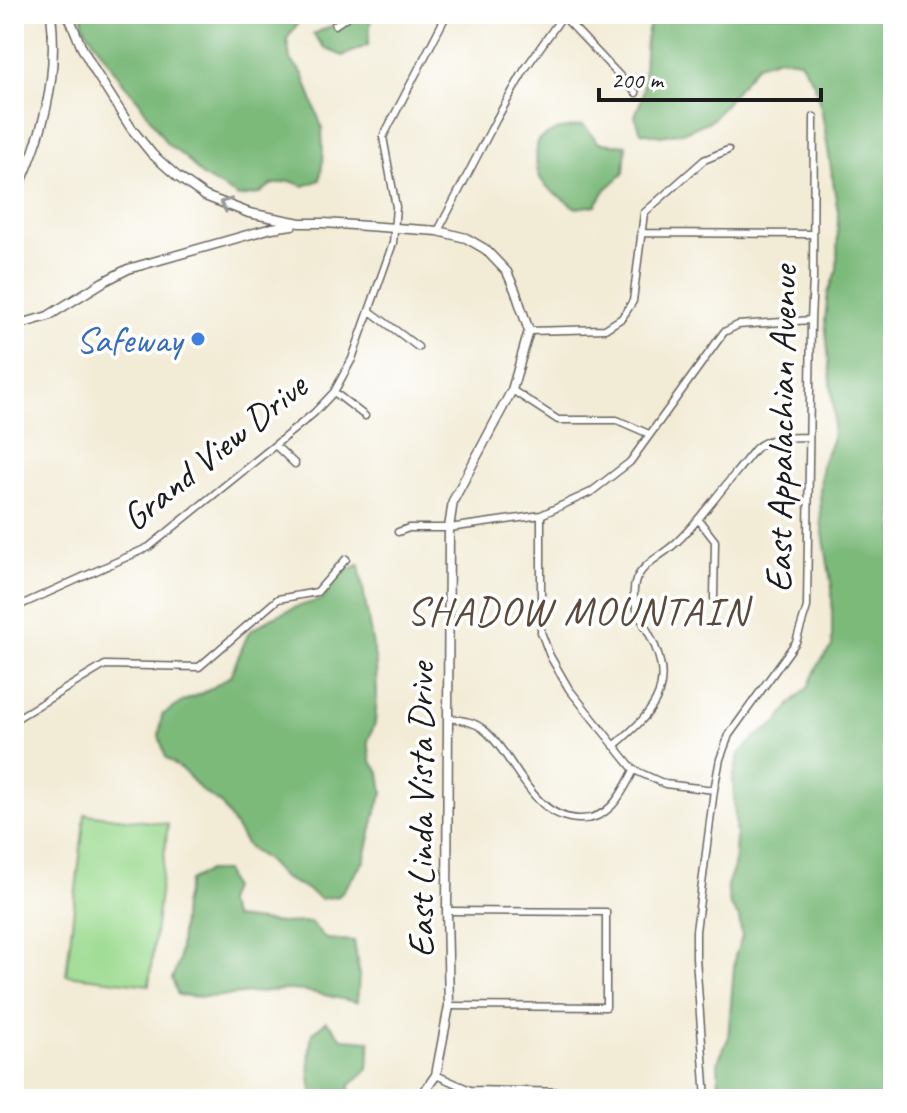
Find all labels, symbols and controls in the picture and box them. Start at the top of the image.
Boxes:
scale bar [599,52,821,102]
text: 200 m [611,65,665,95]
one-way arrow [219,197,233,214]
street label: East Appalachian Avenue [755,263,807,593]
place label: Safeway [76,316,185,363]
marker: Safeway [189,330,207,348]
street label: Grand View Drive [112,361,318,541]
district label: SHADOW MOUNTAIN [407,586,753,636]
street label: East Linda Vista Drive [397,660,444,957]

